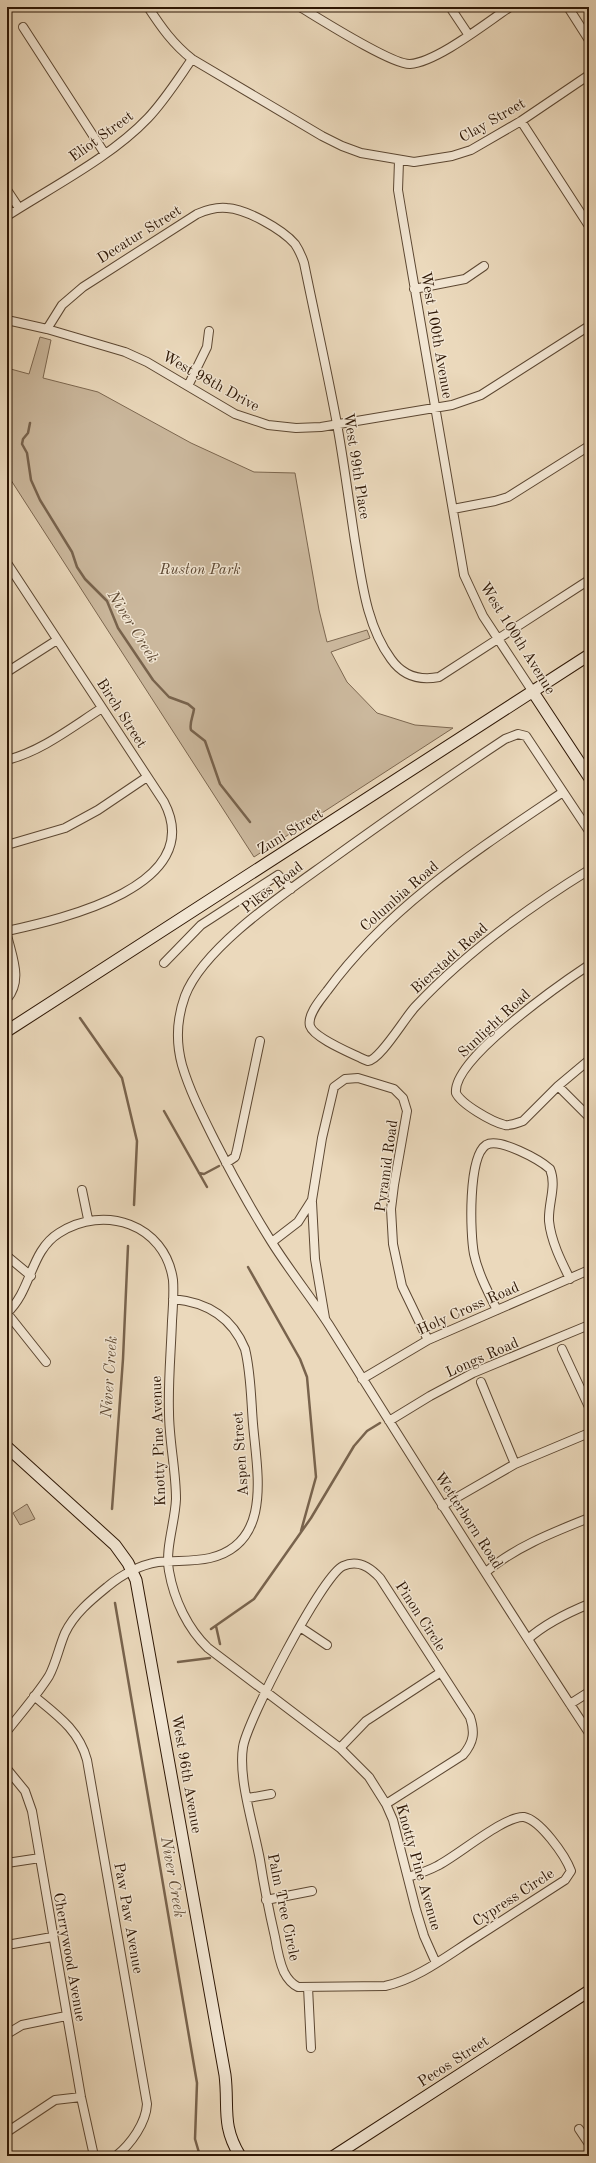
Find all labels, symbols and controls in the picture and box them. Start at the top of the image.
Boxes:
street label: Clay Street [457,97,528,146]
street label: Eliot Street [67,109,137,165]
street label: Decatur Street [95,203,184,267]
street label: West 100th Avenue [417,271,454,400]
street label: West 98th Drive [159,349,261,415]
street label: West 99th Place [340,412,371,521]
park label: Ruston Park [158,563,241,578]
street label: West 100th Avenue [476,580,557,697]
water label: Niver Creek [103,587,161,666]
street label: Birch Street [93,677,149,751]
street label: Zuni Street [255,806,326,858]
street label: Columbia Road [358,859,442,935]
street label: Pikes Road [240,860,306,917]
street label: Bierstadt Road [409,921,491,997]
street label: Sunlight Road [456,987,534,1061]
street label: Pyramid Road [374,1119,401,1213]
street label: Holy Cross Road [415,1280,522,1339]
water label: Niver Creek [99,1336,121,1420]
street label: Longs Road [444,1336,521,1381]
street label: Knotty Pine Avenue [150,1375,169,1506]
street label: Aspen Street [231,1411,252,1497]
street label: Wetterborn Road [431,1470,505,1572]
street label: Pinon Circle [392,1579,448,1654]
street label: West 96th Avenue [168,1714,203,1835]
street label: Knotty Pine Avenue [392,1803,443,1932]
water label: Niver Creek [157,1835,187,1919]
street label: Palm Tree Circle [264,1852,301,1963]
street label: Paw Paw Avenue [110,1862,145,1975]
street label: Cypress Circle [470,1866,557,1930]
street label: Cherrywood Avenue [50,1892,87,2023]
street label: Pecos Street [416,2034,492,2091]

